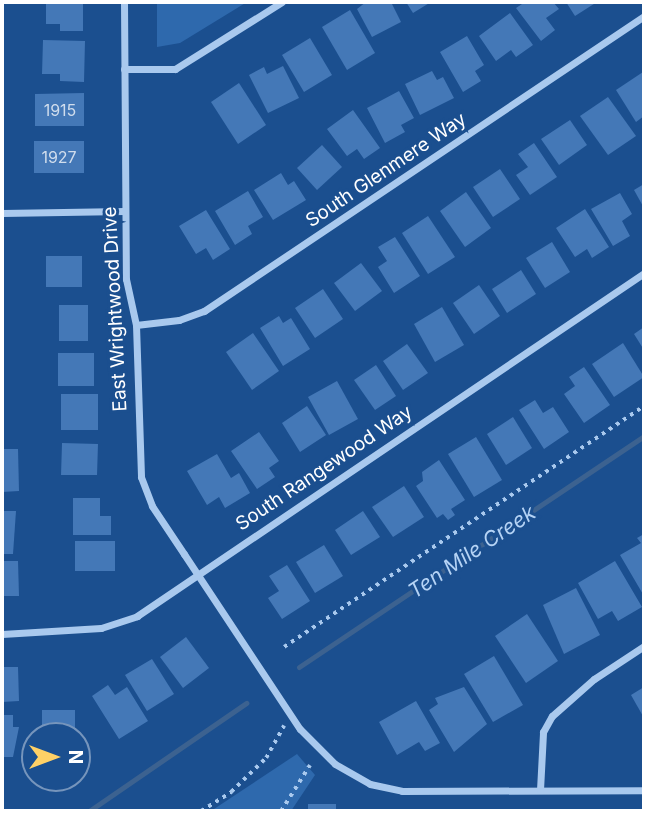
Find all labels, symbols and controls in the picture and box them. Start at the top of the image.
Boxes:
house number: 1915 [44,100,76,120]
street label: South Glenmere Way [301,108,471,232]
house number: 1927 [41,147,77,167]
street label: East Wrightwood Drive [98,206,132,412]
street label: South Rangewood Way [231,400,417,536]
water label: Ten Mile Creek [404,500,540,604]
north arrow [21,722,91,792]
text: N [64,750,87,764]

